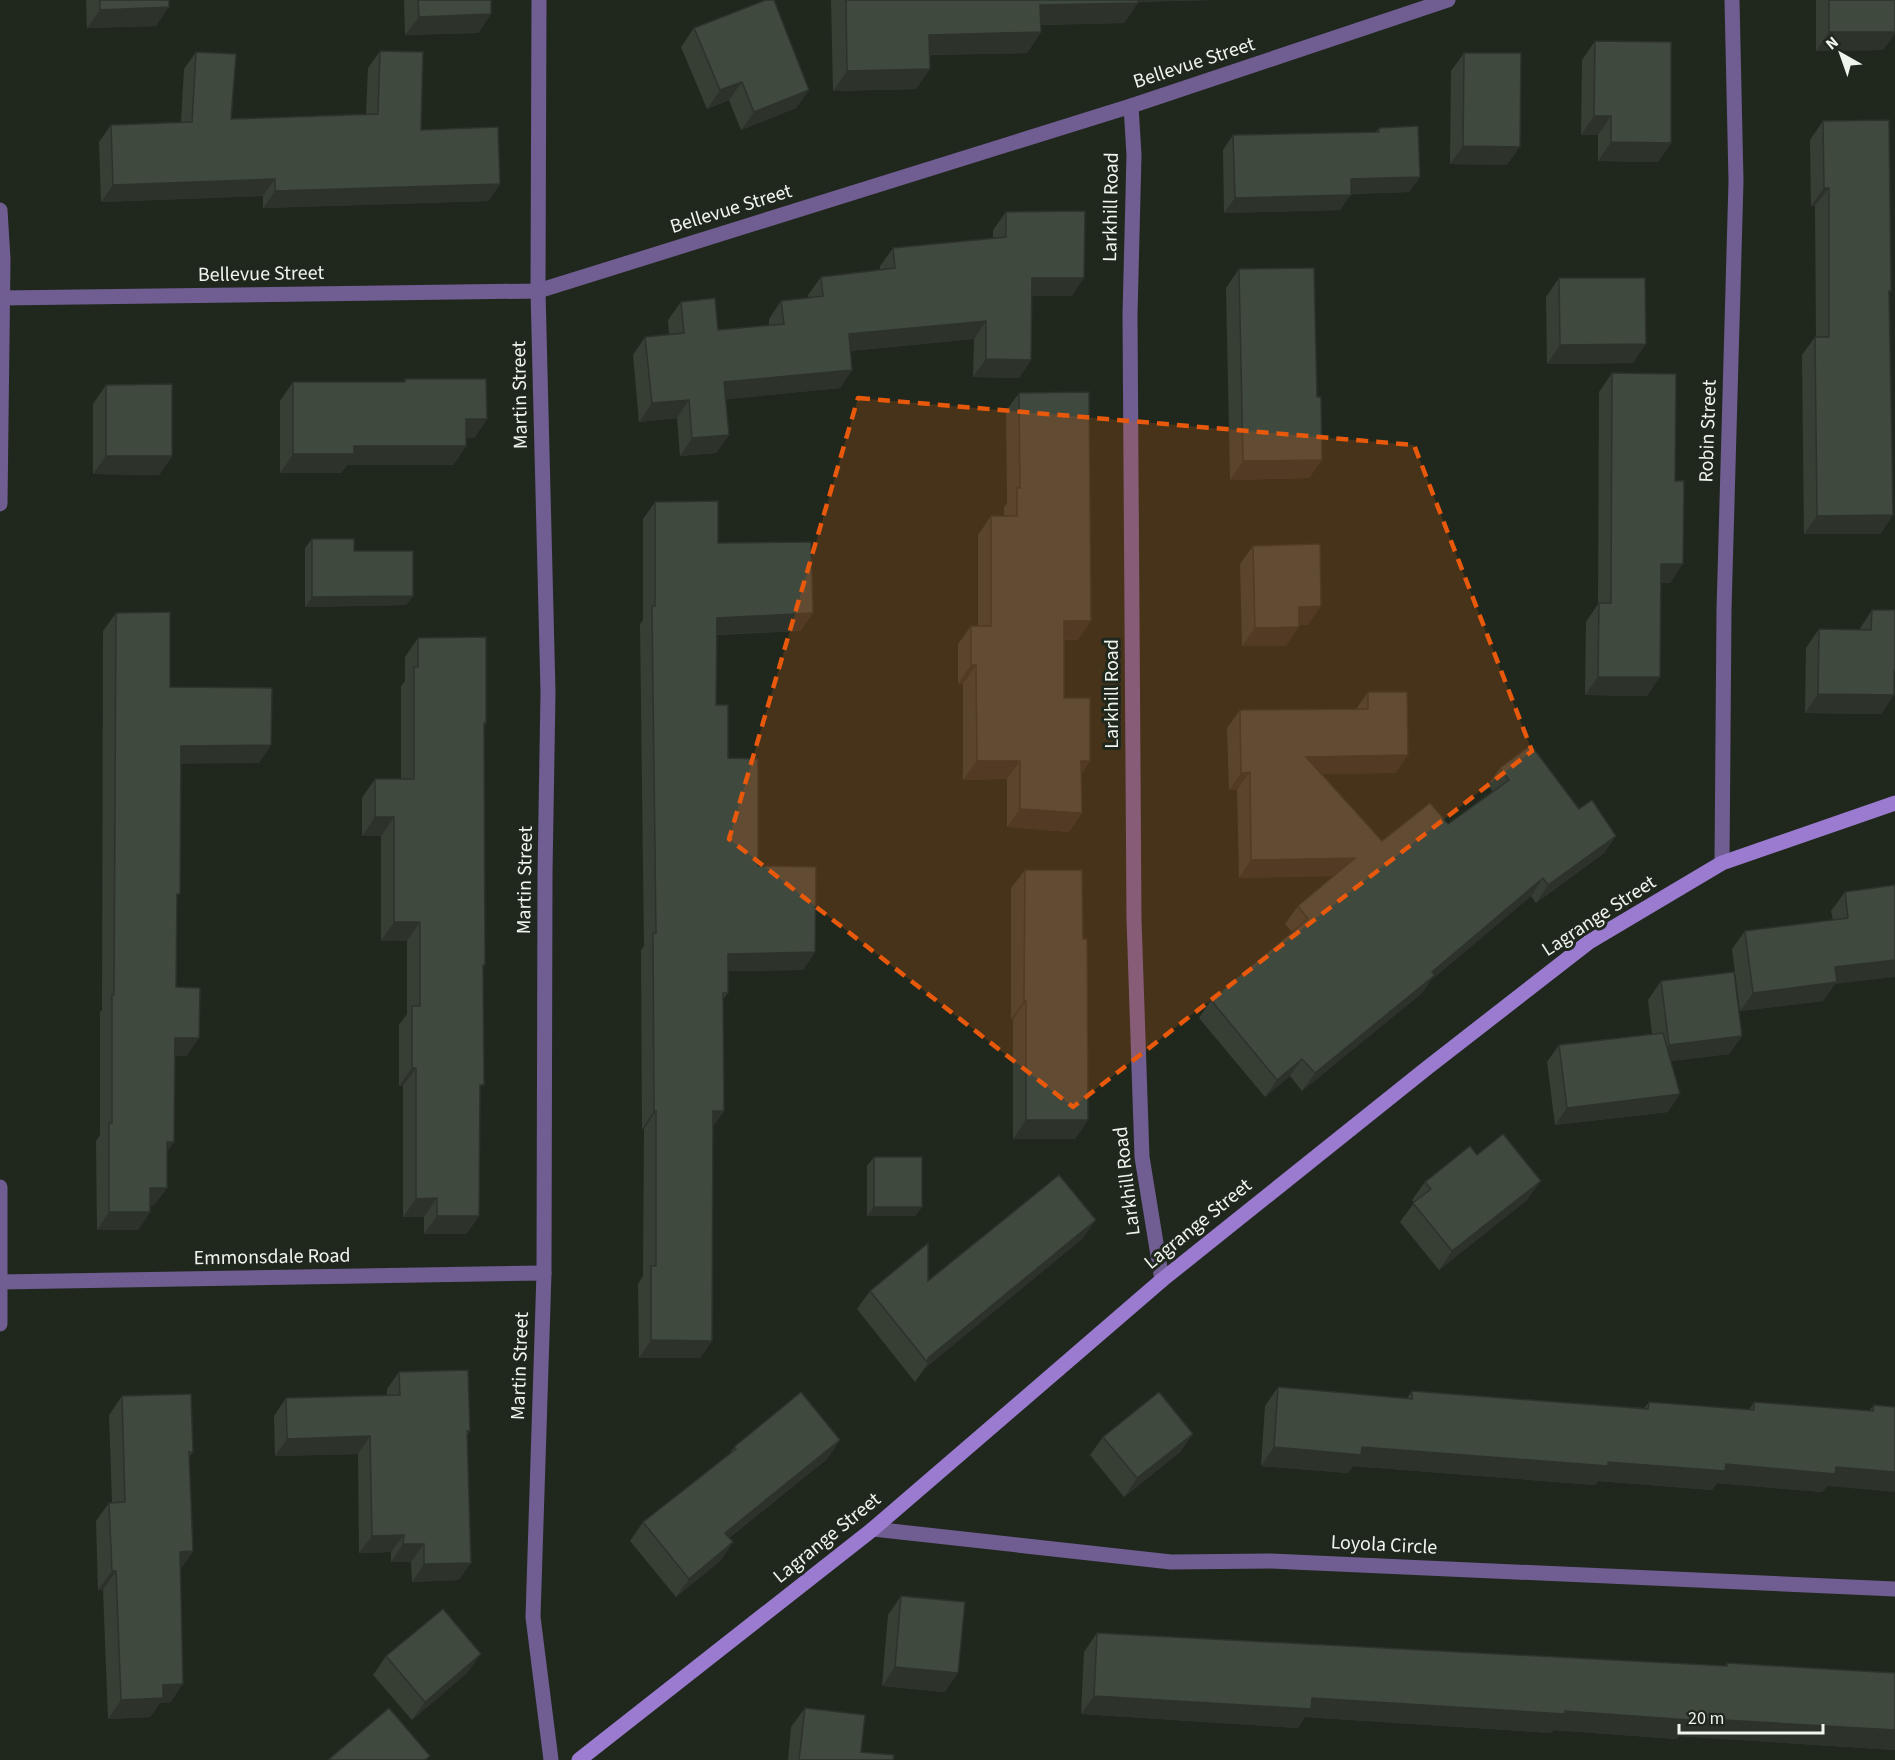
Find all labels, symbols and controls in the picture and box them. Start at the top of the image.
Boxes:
north arrow [1811,24,1871,84]
street label: Bellevue Street [1130,30,1259,96]
text: N [1821,31,1843,55]
street label: Larkhill Road [1096,152,1126,262]
street label: Bellevue Street [667,177,796,241]
street label: Bellevue Street [198,259,325,289]
street label: Martin Street [505,340,535,449]
street label: Robin Street [1692,379,1724,483]
street label: Larkhill Road [1098,639,1126,749]
street label: Martin Street [510,825,540,934]
street label: Lagrange Street [1536,868,1662,963]
street label: Larkhill Road [1106,1125,1148,1237]
street label: Lagrange Street [1138,1172,1258,1276]
street label: Emmonsdale Road [193,1242,351,1272]
street label: Martin Street [504,1311,536,1421]
street label: Lagrange Street [767,1486,887,1590]
street label: Loyola Circle [1330,1528,1438,1562]
scale bar [1679,1697,1823,1735]
text: 20 m [1688,1706,1724,1731]

